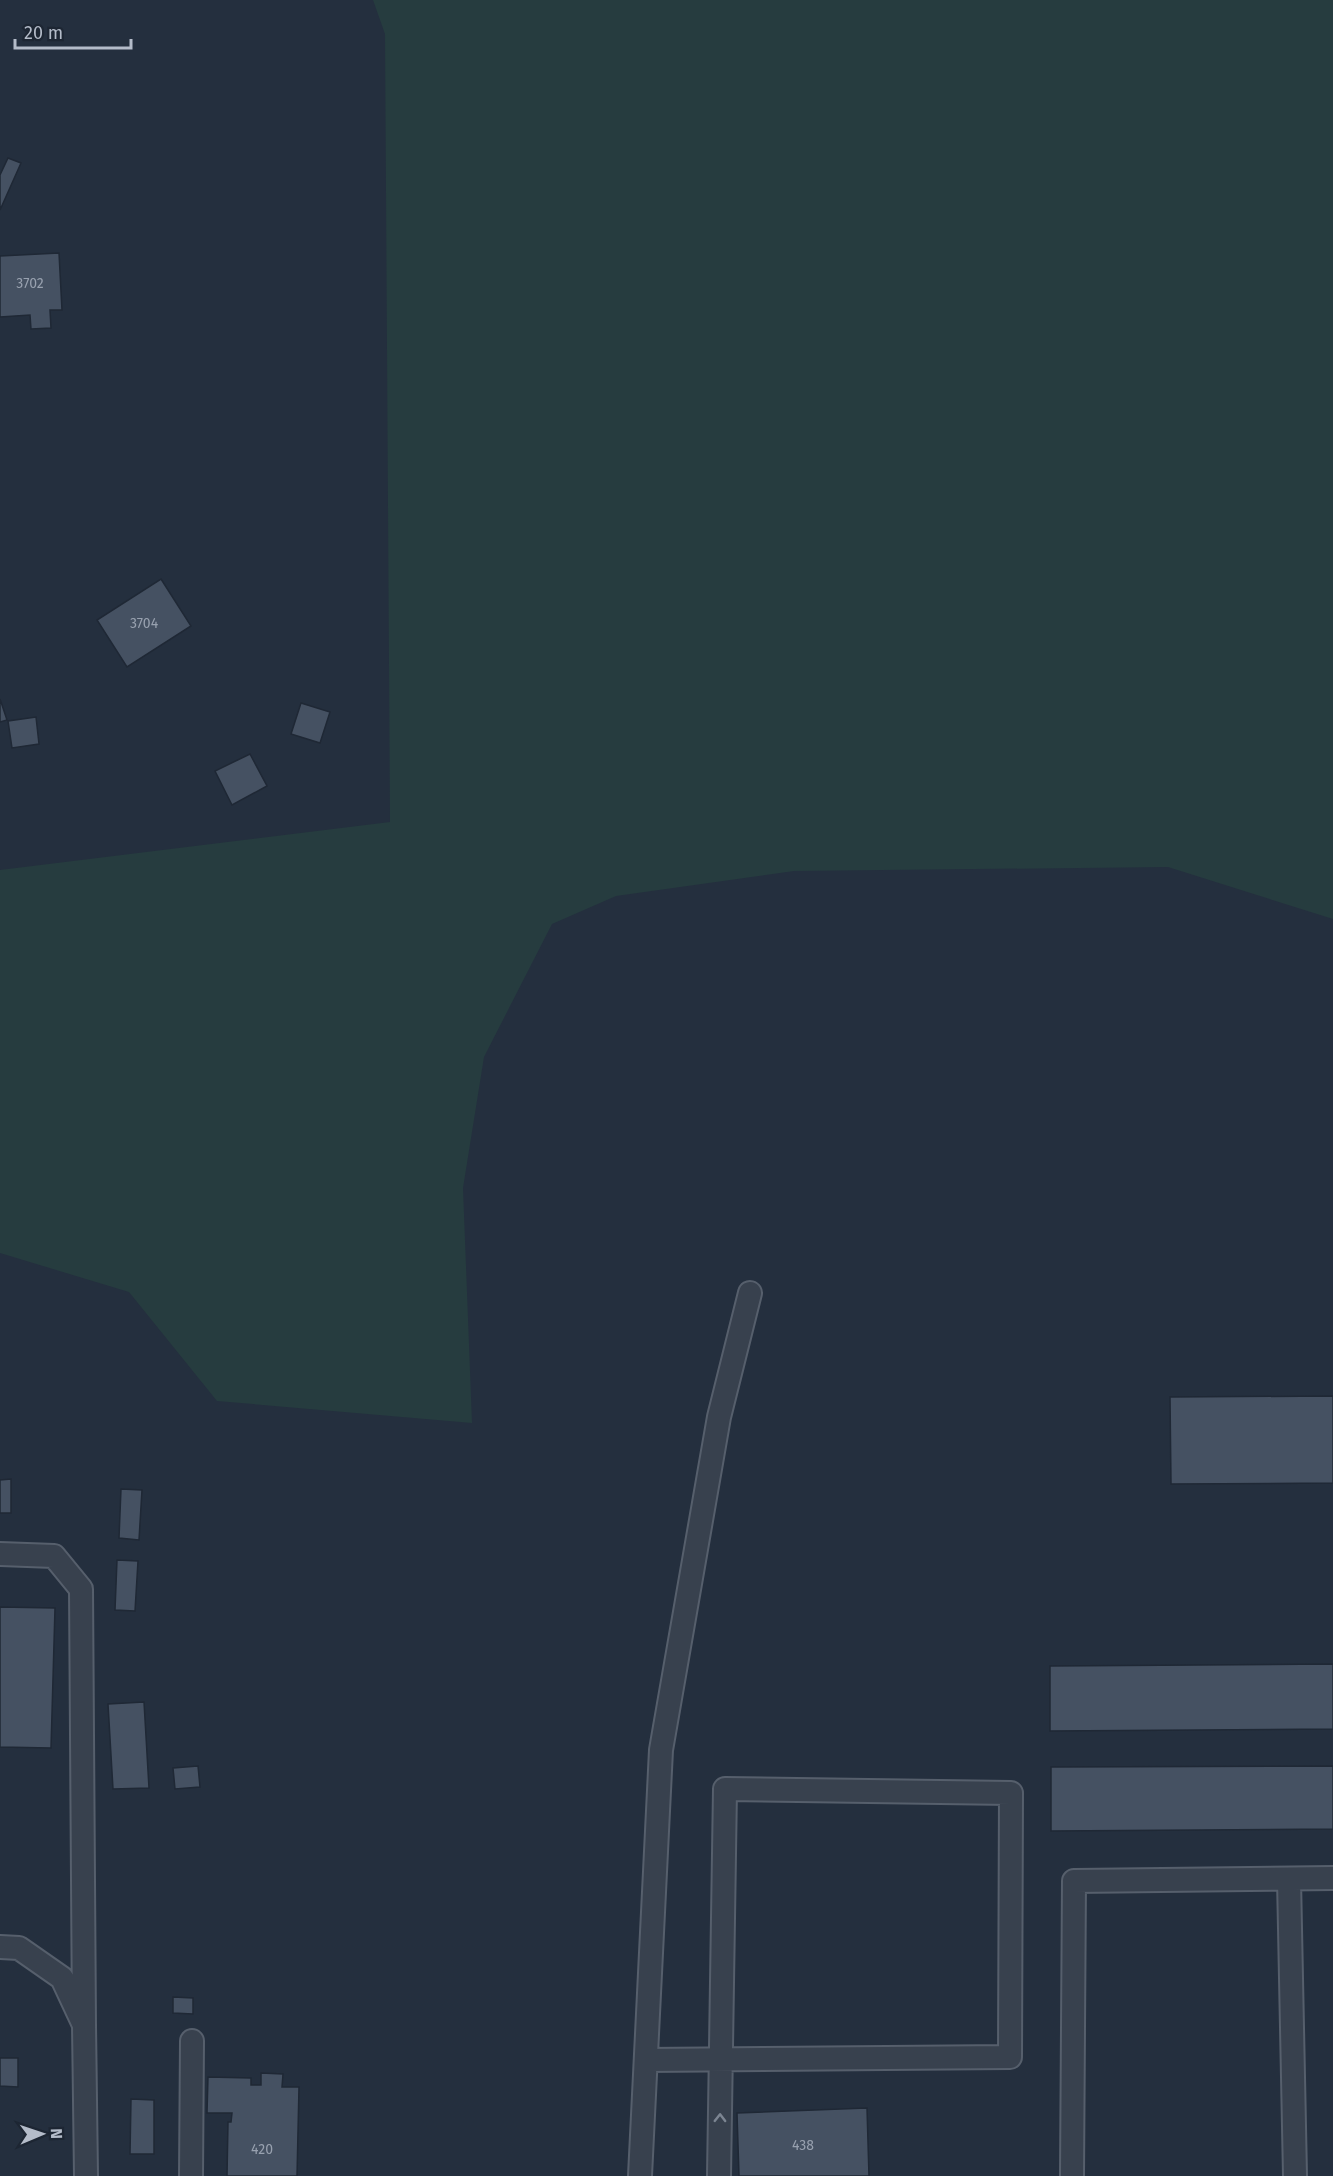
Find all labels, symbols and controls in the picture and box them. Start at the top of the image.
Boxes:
scale bar [15,12,130,50]
text: 20 m [24,22,63,44]
house number: 3702 [16,275,44,292]
house number: 3704 [130,615,159,632]
north arrow [12,2104,72,2164]
one-way arrow [714,2113,726,2122]
text: N [47,2128,66,2139]
house number: 438 [792,2137,814,2154]
house number: 420 [251,2141,273,2158]

